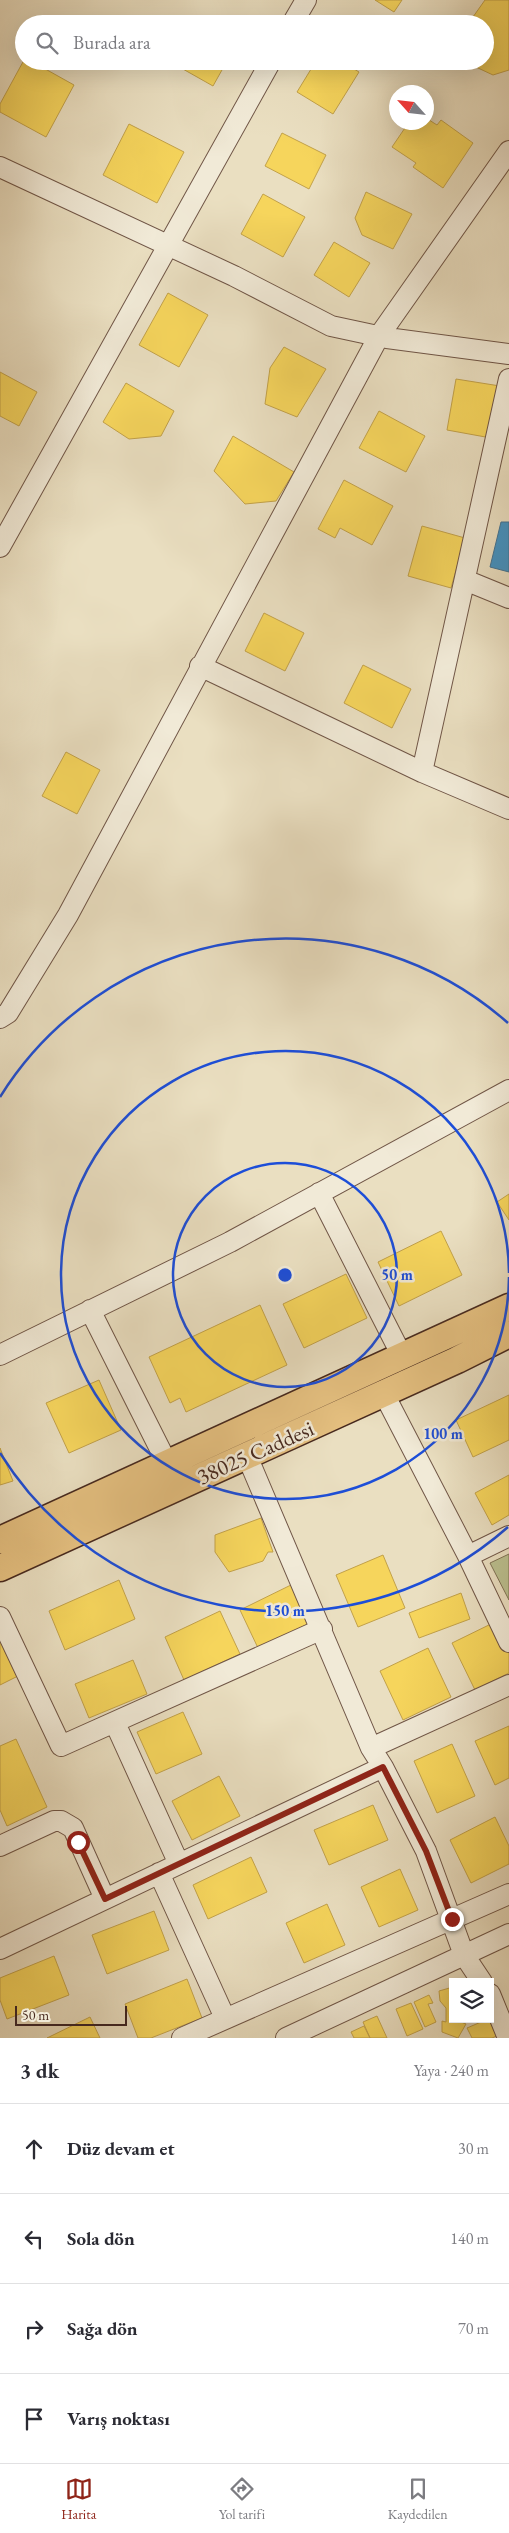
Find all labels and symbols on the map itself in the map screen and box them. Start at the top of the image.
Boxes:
north arrow [389,85,434,130]
text: 50 m [381,1265,413,1284]
centre of rings [276,1266,294,1284]
street label: 38025 Caddesi [192,1414,318,1491]
text: 100 m [423,1424,463,1443]
text: 150 m [265,1601,305,1620]
route start [67,1831,90,1854]
route end [441,1908,464,1931]
scale bar [15,2003,128,2026]

